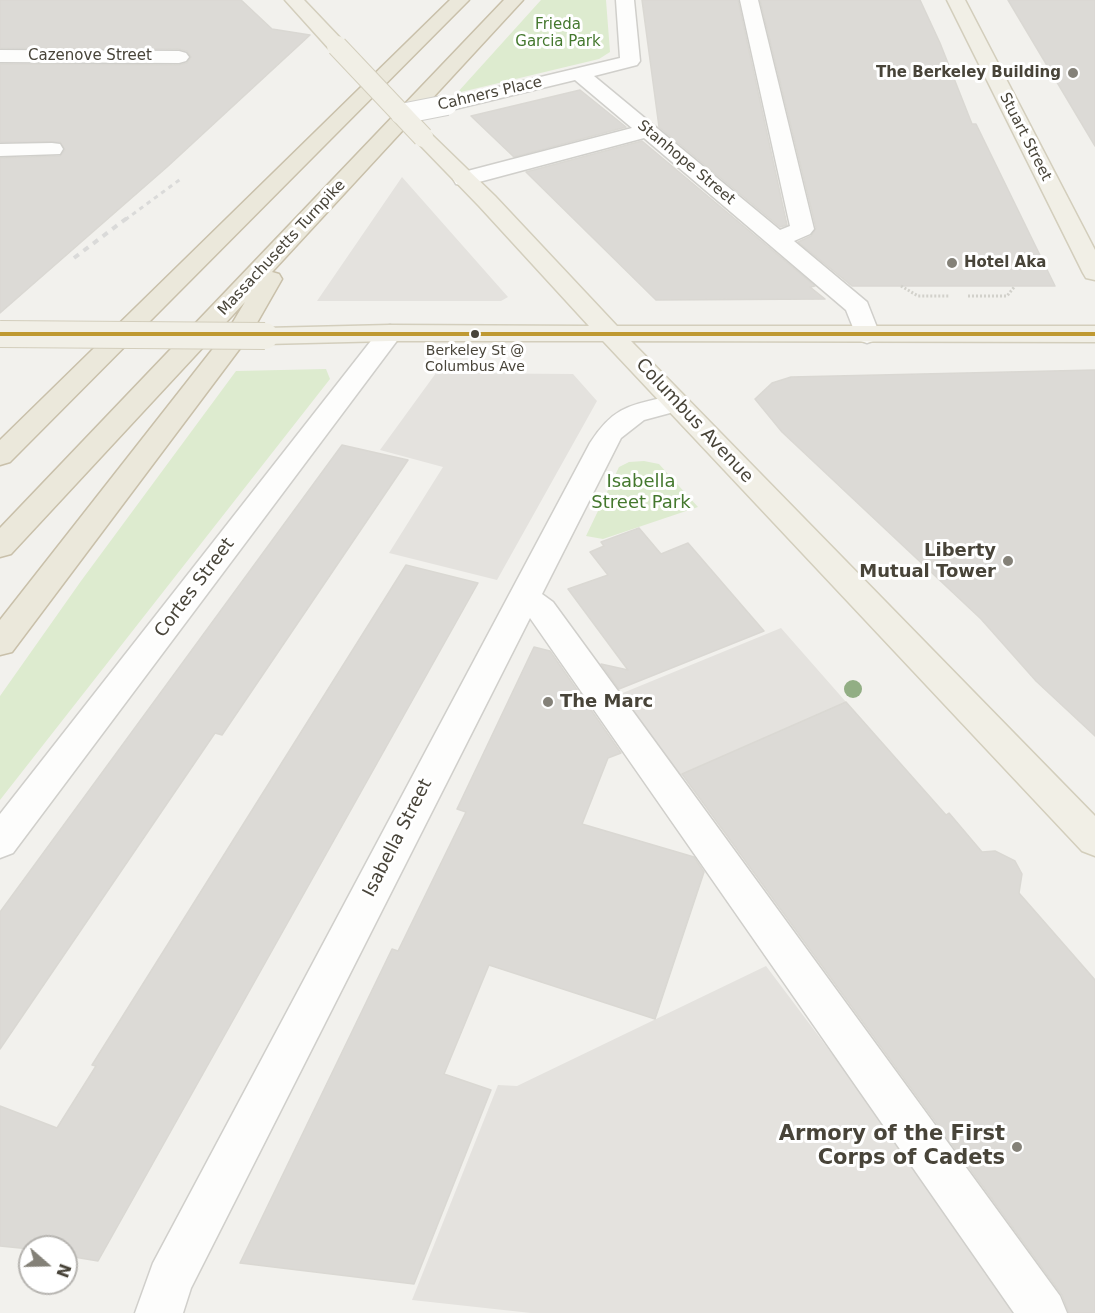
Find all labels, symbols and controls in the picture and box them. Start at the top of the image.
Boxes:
park label: Frieda Garcia Park [515,16,601,51]
street label: Cazenove Street [28,47,152,65]
place label: The Berkeley Building [876,64,1061,82]
marker: The Berkeley Building [1066,66,1080,80]
street label: Cahners Place [436,73,544,115]
street label: Stuart Street [995,90,1055,184]
street label: Stanhope Street [634,117,738,209]
street label: Massachusetts Turnpike [215,177,349,319]
place label: Hotel Aka [964,254,1046,272]
marker: Hotel Aka [945,256,959,270]
marker: Berkeley St @ Columbus Ave [469,328,481,340]
place label: Berkeley St @ Columbus Ave [425,343,525,376]
street label: Columbus Avenue [631,354,757,488]
park label: Isabella Street Park [591,471,691,514]
street label: Cortes Street [151,534,239,642]
place label: Liberty Mutual Tower [859,540,996,582]
marker: Liberty Mutual Tower [1001,554,1015,568]
place label: The Marc [560,691,653,713]
marker: The Marc [541,695,555,709]
street label: Isabella Street [359,775,437,901]
place label: Armory of the First Corps of Cadets [779,1122,1005,1172]
marker: Armory of the First Corps of Cadets [1010,1140,1024,1154]
north arrow [18,1235,78,1295]
text: N [52,1261,75,1280]

